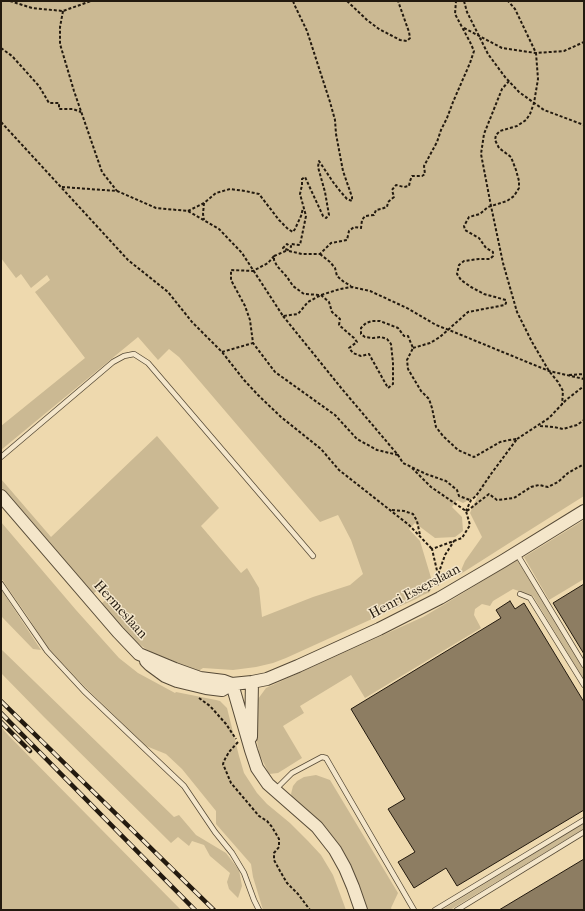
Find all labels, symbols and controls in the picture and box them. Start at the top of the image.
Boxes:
street label: Henri Esserslaan [367,561,463,623]
street label: Hermeslaan [90,577,150,643]

